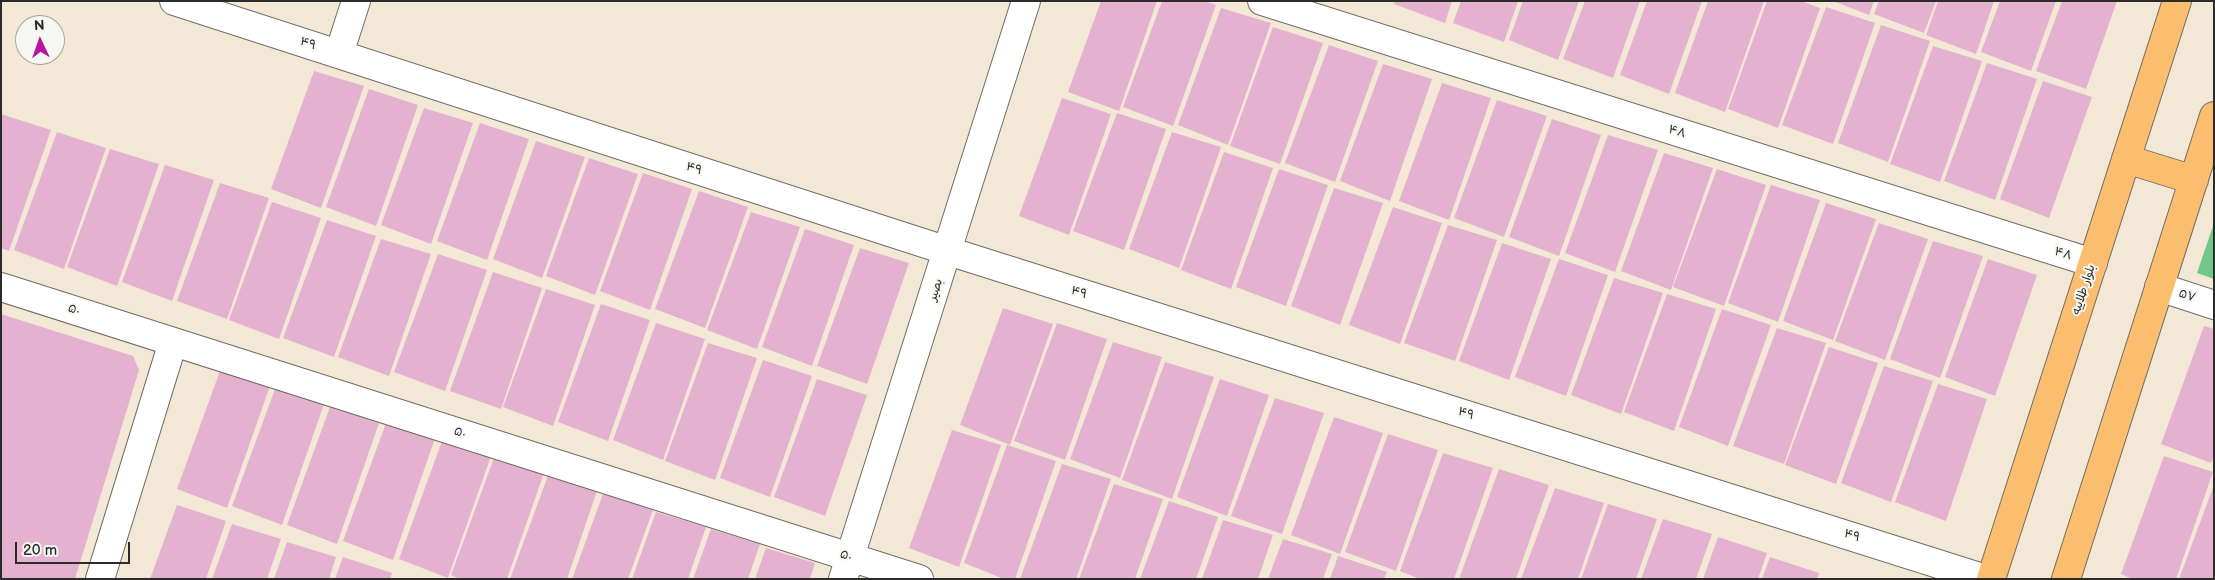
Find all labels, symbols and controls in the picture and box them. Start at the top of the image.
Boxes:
north arrow [15,15,65,65]
text: N [34,17,45,34]
street label: ۴۹ [298,35,318,53]
street label: ۴۸ [1667,123,1687,141]
street label: ۴۹ [684,160,704,178]
street label: ۴۸ [2053,245,2073,263]
street label: بلوار طلاییه [2069,263,2099,317]
street label: بصیر [926,277,946,303]
street label: ۴۹ [1069,284,1089,302]
street label: ۵۷ [2177,287,2197,305]
street label: ۵۰ [66,301,82,319]
street label: ۴۹ [1456,405,1476,423]
street label: ۵۰ [452,424,468,442]
street label: ۴۹ [1842,527,1862,545]
scale bar [18,532,132,564]
text: 20 m [23,541,57,560]
street label: ۵۰ [838,547,854,565]

